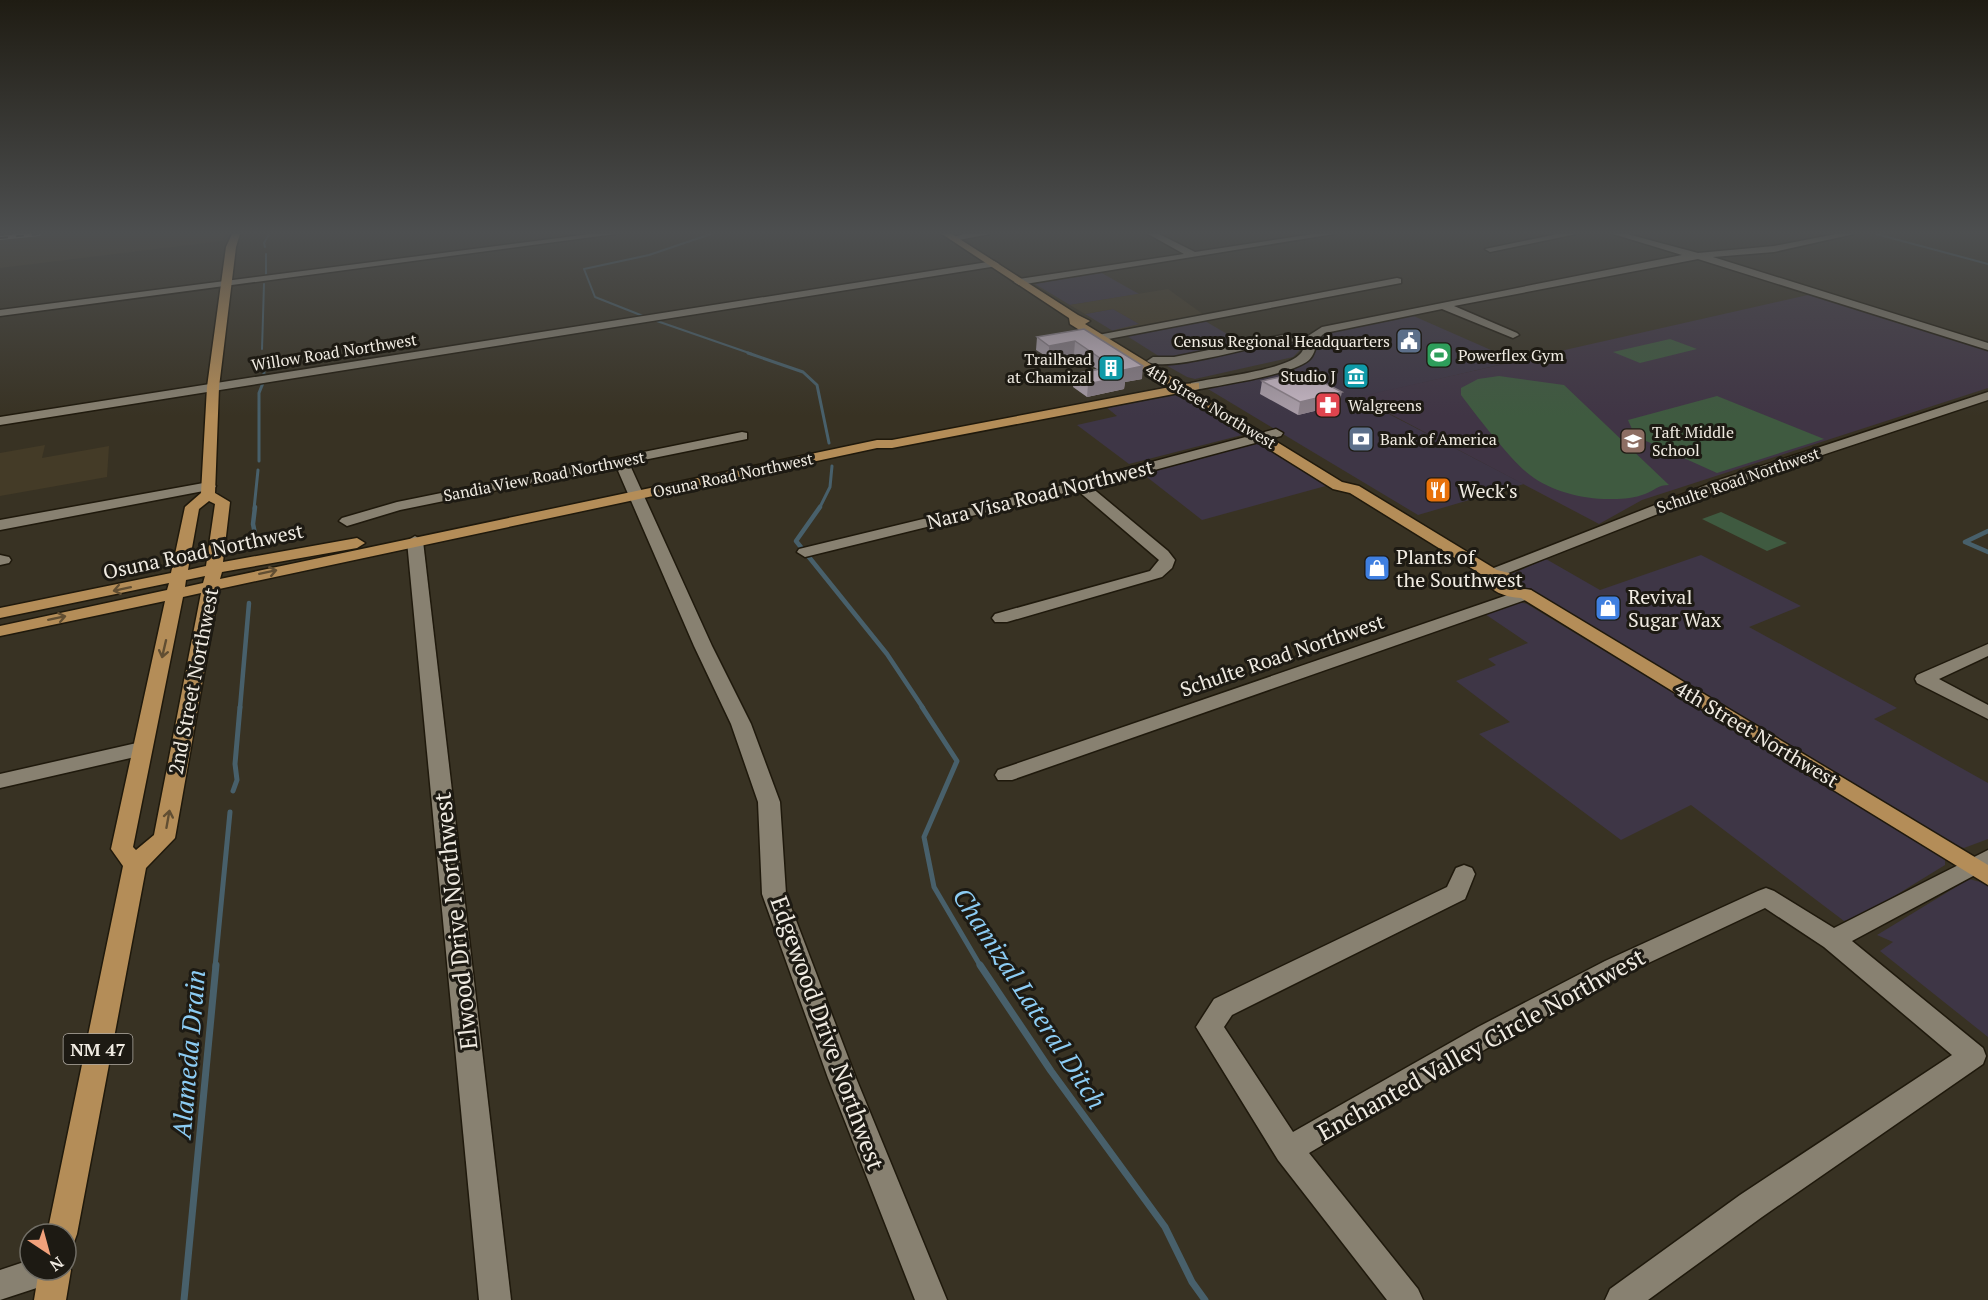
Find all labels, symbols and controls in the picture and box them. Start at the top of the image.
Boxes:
public building icon: Census Regional Headquarters [1394,326,1424,356]
street label: Willow Road Northwest [250,328,419,376]
place label: Census Regional Headquarters [1173,330,1390,352]
sports icon: Powerflex Gym [1424,340,1454,370]
place label: Powerflex Gym [1458,344,1564,366]
place label: Trailhead at Chamizal [1007,348,1092,388]
building icon: Trailhead at Chamizal [1096,353,1126,383]
street label: 4th Street Northwest [1142,358,1280,454]
museum icon: Studio J [1341,361,1371,391]
place label: Studio J [1280,365,1336,387]
pharmacy icon: Walgreens [1313,390,1343,420]
place label: Walgreens [1348,394,1422,416]
place label: Taft Middle School [1652,421,1734,461]
bank icon: Bank of America [1346,424,1376,454]
school or university icon: Taft Middle School [1618,426,1648,456]
place label: Bank of America [1380,428,1497,450]
street label: Schulte Road Northwest [1653,442,1823,518]
street label: Sandia View Road Northwest [441,446,647,506]
street label: Osuna Road Northwest [651,447,815,503]
street label: Nara Visa Road Northwest [924,453,1157,535]
restaurant icon: Weck's [1423,475,1453,505]
place label: Weck's [1458,477,1518,504]
street label: Osuna Road Northwest [100,516,306,585]
place label: Plants of the Southwest [1396,543,1524,593]
shop icon: Plants of the Southwest [1362,553,1392,583]
one-way arrow [258,566,278,577]
place label: Revival Sugar Wax [1628,583,1722,633]
one-way arrow [113,584,133,595]
street label: 2nd Street Northwest [162,585,224,777]
shop icon: Revival Sugar Wax [1593,593,1623,623]
street label: Schulte Road Northwest [1176,607,1388,703]
one-way arrow [47,612,66,623]
one-way arrow [157,639,169,658]
street label: 4th Street Northwest [1670,675,1844,794]
street label: Elwood Drive Northwest [426,791,484,1051]
one-way arrow [162,810,173,829]
water label: Chamizal Lateral Ditch [946,881,1114,1115]
street label: Edgewood Drive Northwest [763,891,893,1175]
street label: Enchanted Valley Circle Northwest [1312,940,1651,1148]
water label: Alameda Drain [164,968,212,1142]
road number: NM 47 [63,1034,132,1064]
north arrow [18,1222,78,1282]
text: N [45,1252,68,1277]

